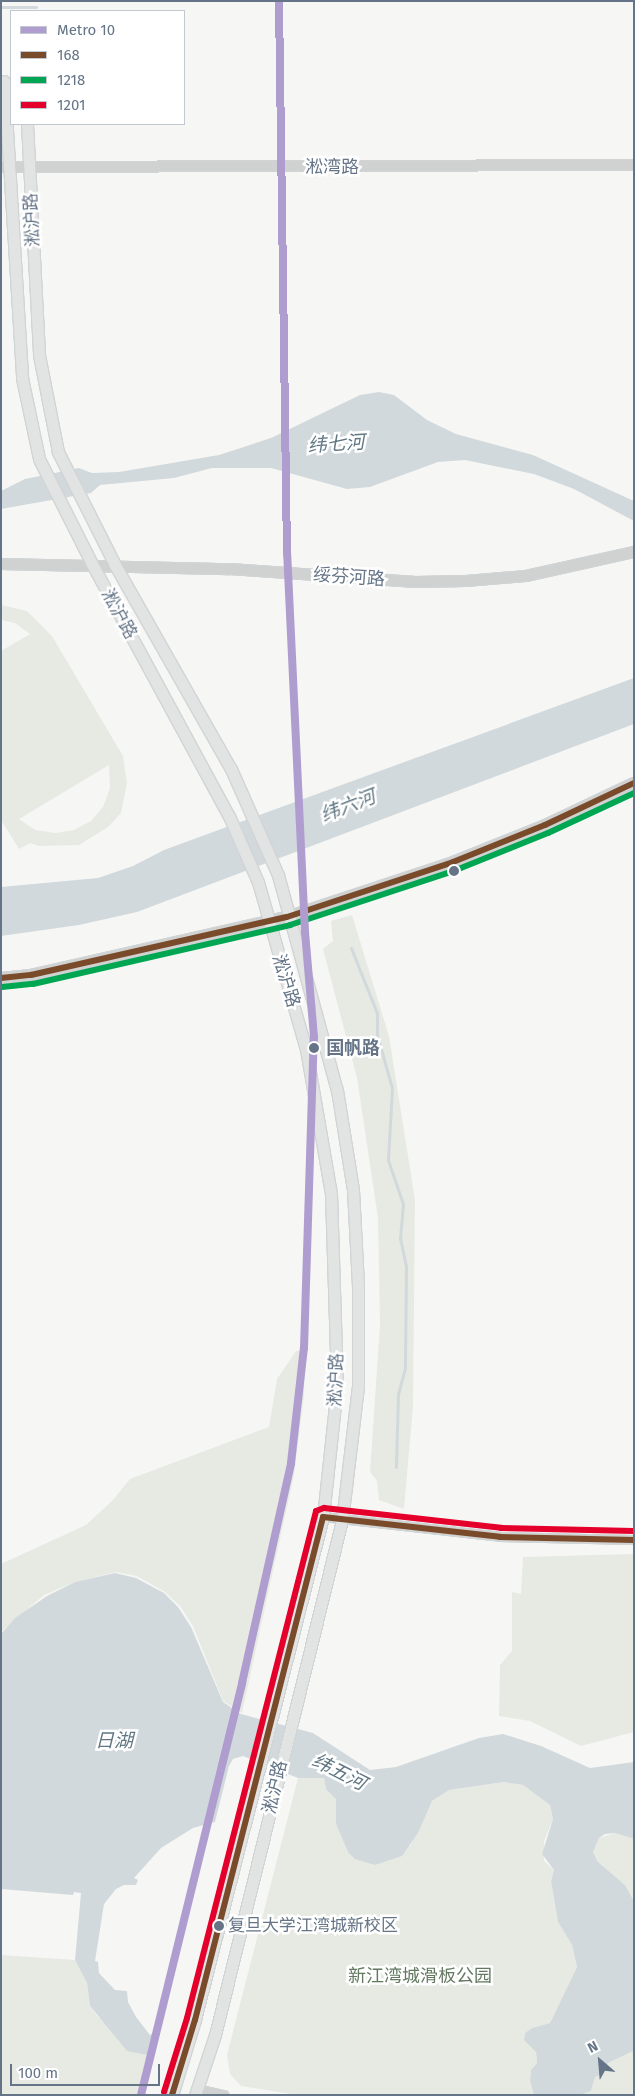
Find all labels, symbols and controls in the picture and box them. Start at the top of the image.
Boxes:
legend [10,10,185,125]
text: Metro 10 [57,21,115,39]
text: 168 [57,46,80,64]
text: 1218 [57,71,85,89]
text: 1201 [57,96,85,114]
street label: 淞湾路 [305,156,359,178]
street label: 淞沪路 [20,192,44,248]
water label: 纬七河 [307,431,365,457]
street label: 绥芬河路 [312,564,386,590]
street label: 淞沪路 [96,585,142,643]
water label: 纬六河 [317,785,379,827]
unlabelled marker [449,866,459,876]
street label: 淞沪路 [268,952,304,1010]
place label: 国帆路 [326,1037,380,1059]
marker: 国帆路 [305,1039,323,1057]
street label: 淞沪路 [324,1353,348,1407]
water label: 日湖 [95,1730,133,1752]
water label: 纬五河 [308,1749,370,1795]
street label: 淞沪路 [258,1758,292,1816]
place label: 复旦大学江湾城新校区 [228,1916,398,1936]
marker: 复旦大学江湾城新校区 [214,1921,224,1931]
park label: 新江湾城滑板公园 [348,1965,492,1987]
north arrow [575,2036,625,2086]
text: N [585,2038,601,2057]
scale bar [12,2054,162,2086]
text: 100 m [18,2064,58,2082]

